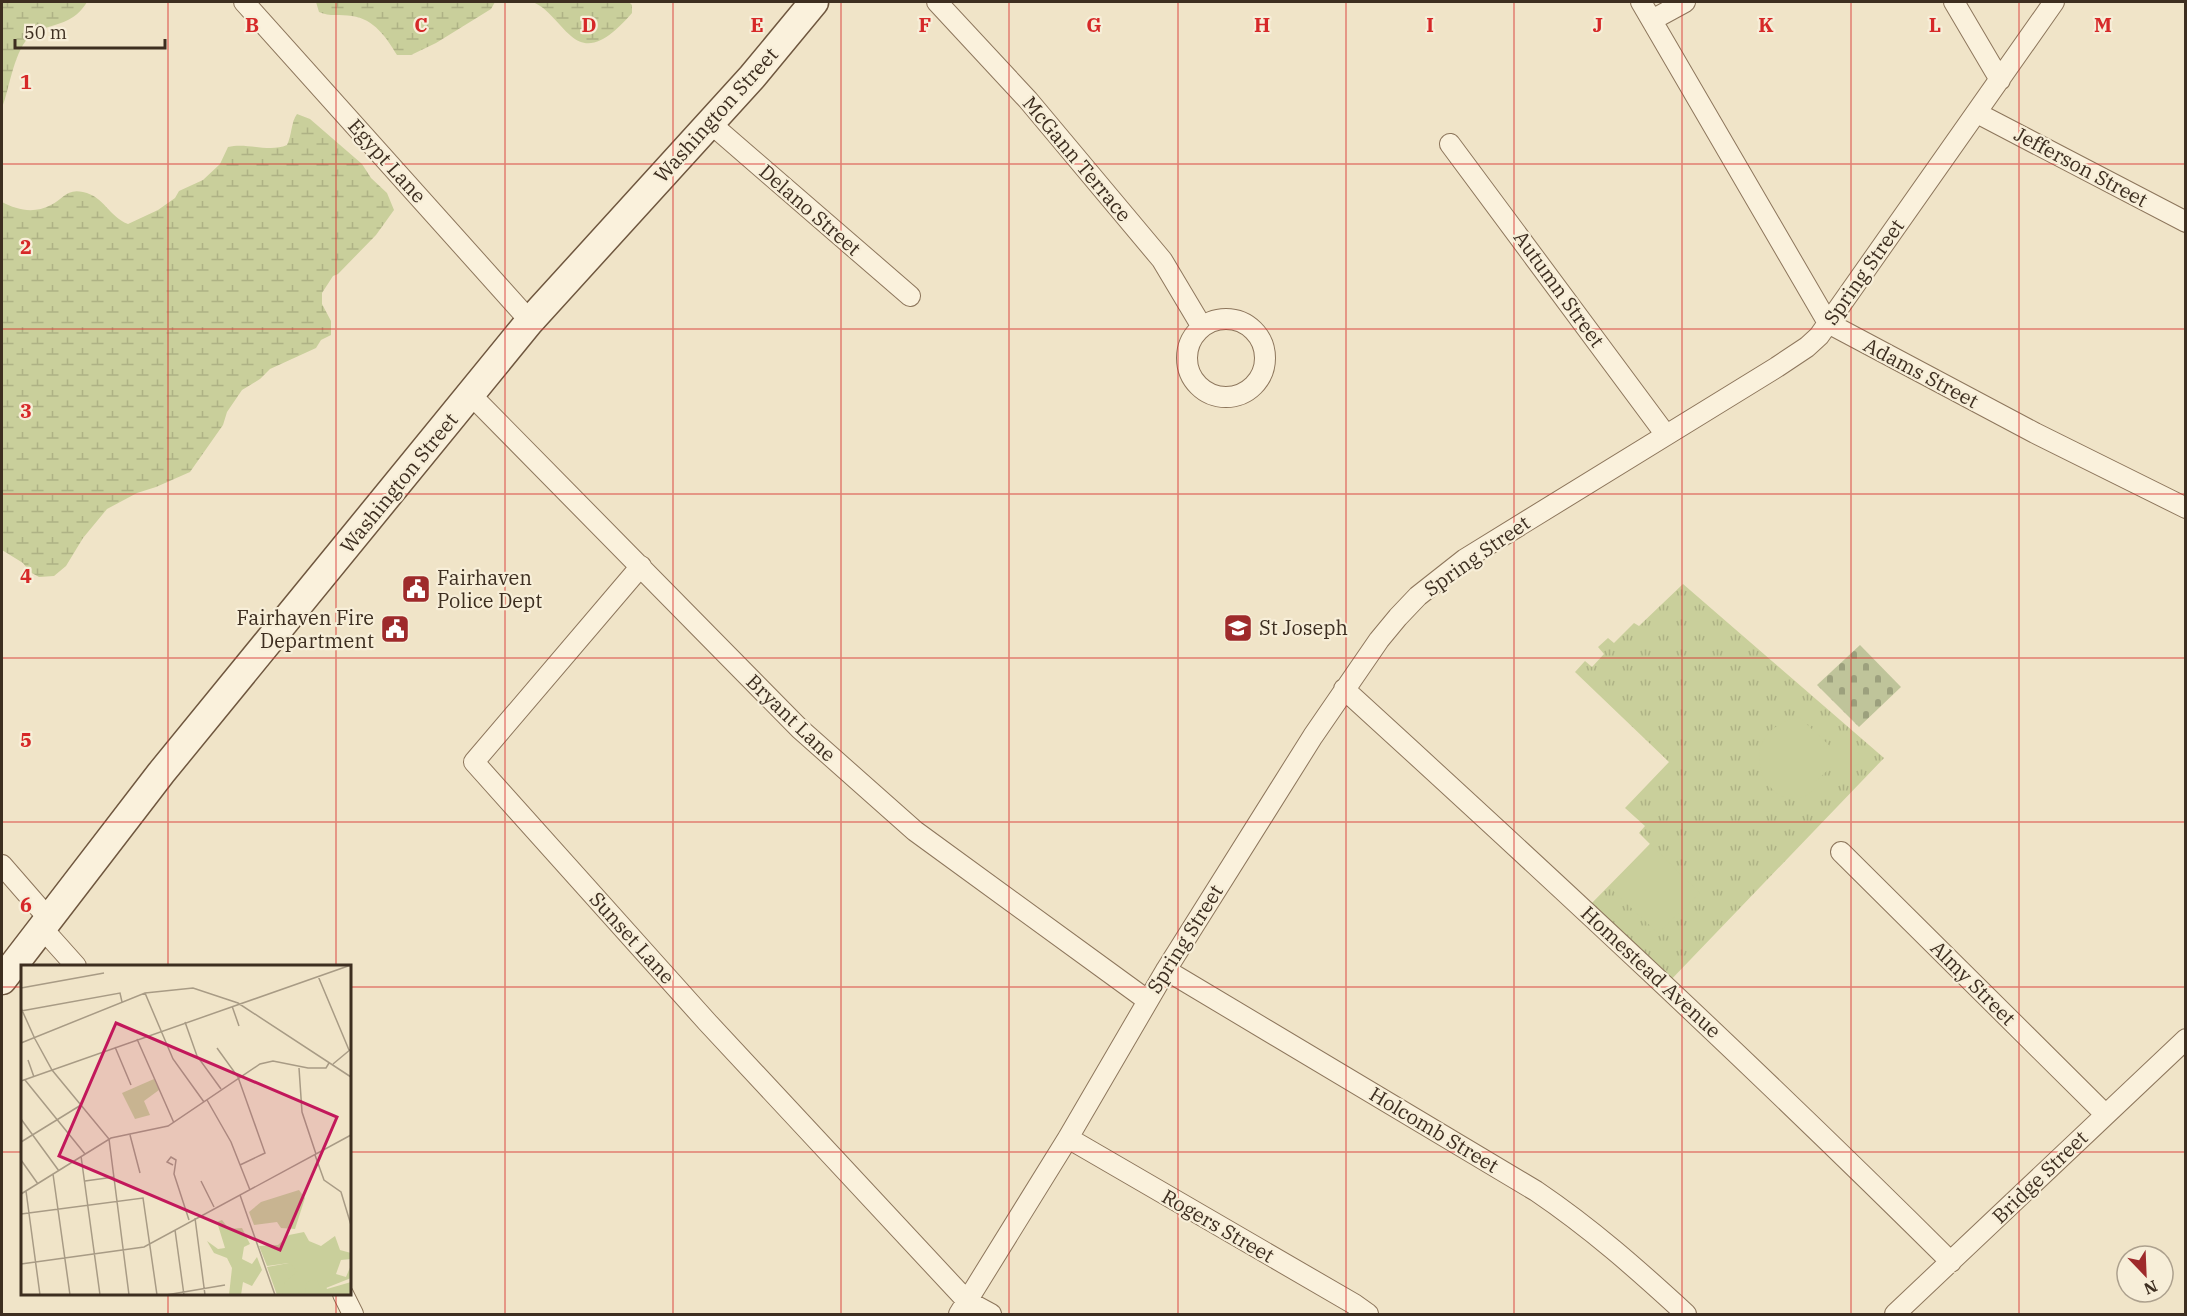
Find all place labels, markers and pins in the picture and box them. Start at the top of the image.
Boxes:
place label: Fairhaven Police Dept [437,564,542,614]
public building icon: Fairhaven Police Dept [400,573,432,605]
place label: Fairhaven Fire Department [237,604,374,654]
school or university icon: St Joseph [1222,612,1254,644]
public building icon: Fairhaven Fire Department [379,613,411,645]
place label: St Joseph [1259,614,1348,641]

